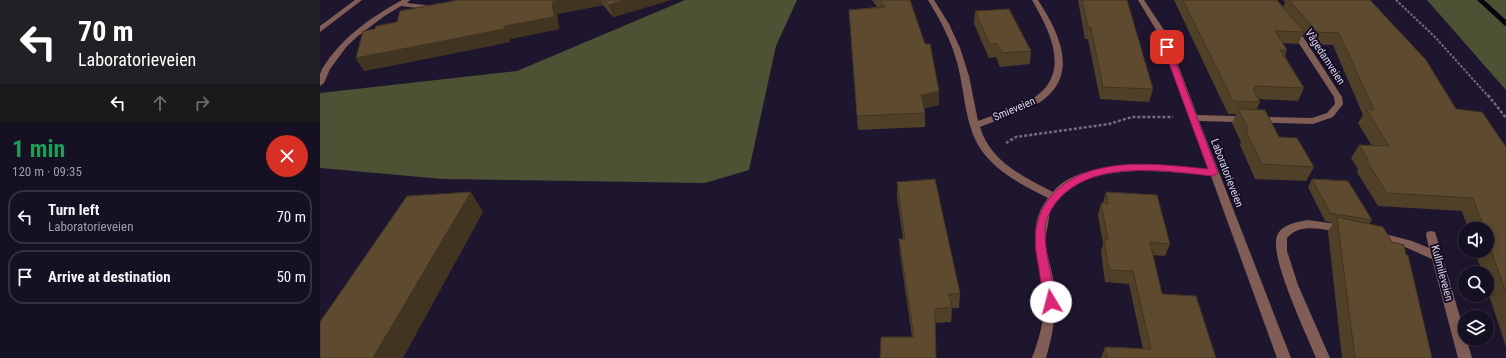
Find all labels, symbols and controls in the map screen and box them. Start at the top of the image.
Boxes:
text: 70 m [78,15,134,48]
icon: left [12,16,64,68]
street label: Vågedamveien [1302,27,1348,87]
pin [1150,30,1184,64]
icon: arrive [1156,36,1178,58]
text: Laboratorieveien [78,49,196,70]
icon: left [107,92,129,114]
icon: ahead [149,92,171,114]
icon: right [191,92,213,114]
street label: Smieveien [991,94,1037,124]
text: 1 min [12,135,65,163]
button: close [266,135,308,177]
street label: Laboratorieveien [1208,137,1246,209]
text: 120 m · 09:35 [12,164,82,179]
text: Turn left [48,201,99,219]
icon: left [14,206,36,228]
text: 70 m [276,208,306,226]
text: Laboratorieveien [48,219,133,234]
map controls [1458,222,1494,346]
button: sound [1458,222,1494,258]
street label: Kullmileveien [1428,244,1456,302]
icon: arrive [14,266,36,288]
button: search [1458,266,1494,302]
text: Arrive at destination [48,268,171,286]
text: 50 m [276,268,306,286]
position arrow [1030,281,1072,323]
button: layers [1458,310,1494,346]

